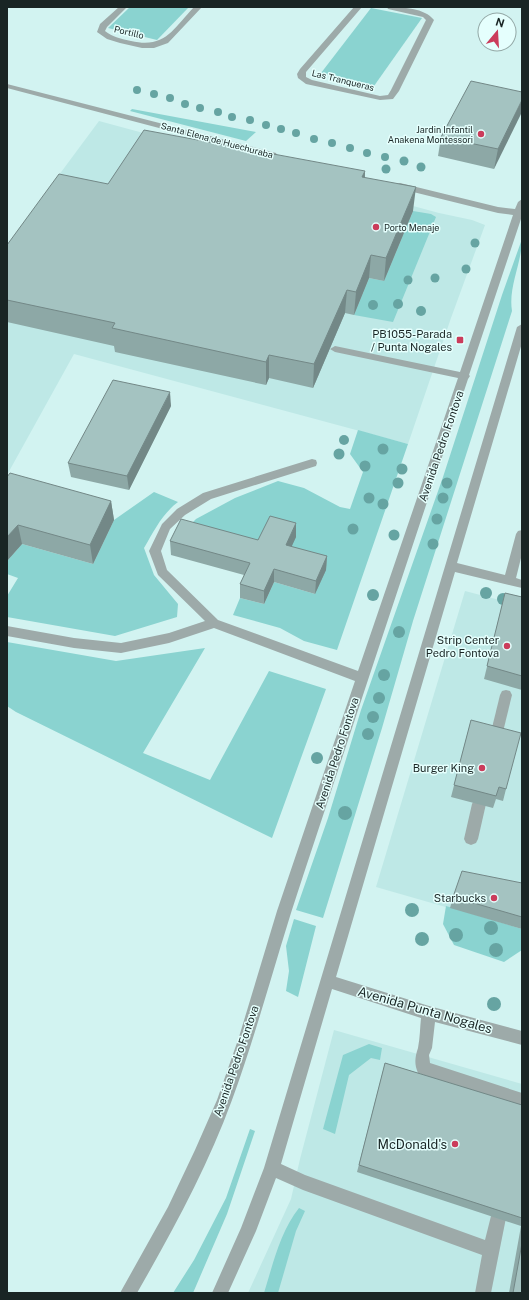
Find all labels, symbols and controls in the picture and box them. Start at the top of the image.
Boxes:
north arrow [477,12,517,52]
text: N [494,15,506,30]
street label: Portillo [113,23,145,41]
street label: Las Tranqueras [311,67,376,93]
street label: Santa Elena de Huechuraba [160,120,274,160]
place label: Jardin Infantil Anakena Montessori [388,124,473,145]
marker: Jardin Infantil Anakena Montessori [476,129,486,139]
marker: Porto Menaje [371,222,381,232]
place label: Porto Menaje [384,222,439,233]
place label: PB1055-Parada / Punta Nogales [371,328,452,353]
marker: PB1055-Parada / Punta Nogales [455,335,465,345]
street label: Avenida Pedro Fontova [416,389,466,503]
place label: Strip Center Pedro Fontova [426,634,499,659]
marker: Strip Center Pedro Fontova [502,641,512,651]
street label: Avenida Pedro Fontova [313,696,361,810]
place label: Burger King [413,762,474,774]
marker: Burger King [477,763,487,773]
place label: Starbucks [434,892,486,904]
marker: Starbucks [489,893,499,903]
street label: Avenida Punta Nogales [356,984,494,1036]
street label: Avenida Pedro Fontova [211,1004,261,1118]
place label: McDonald's [377,1137,447,1152]
marker: McDonald's [450,1139,460,1149]

